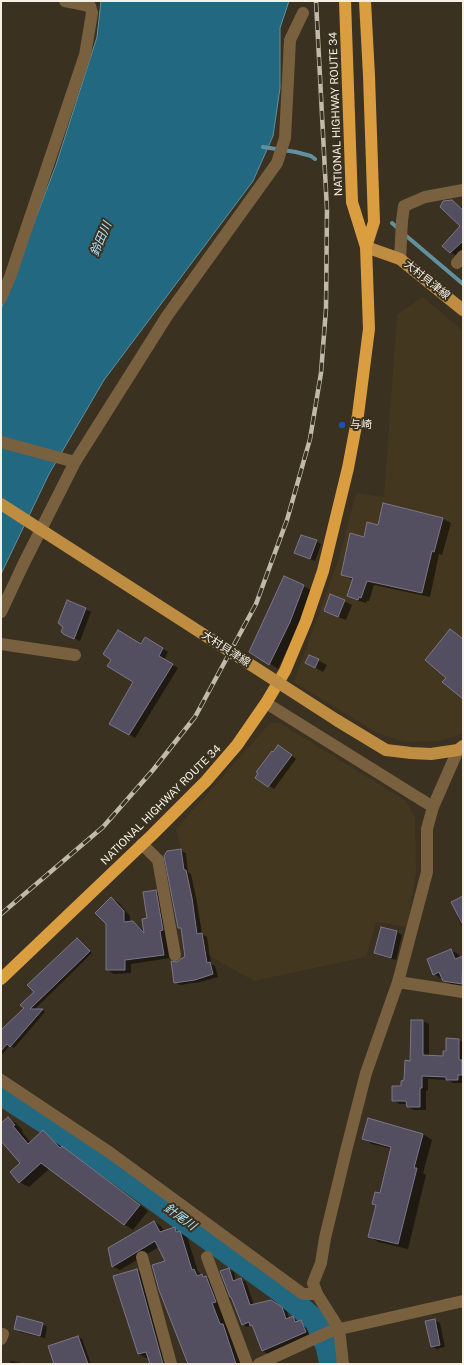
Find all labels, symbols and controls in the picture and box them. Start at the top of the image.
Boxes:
street label: NATIONAL HIGHWAY ROUTE 34 [327,32,345,196]
water label: 鈴田川 [87,220,115,258]
street label: 大村貝津線 [401,258,453,302]
place label: 与崎 [350,418,372,432]
marker: 与崎 [337,420,347,430]
street label: 大村貝津線 [199,628,253,670]
street label: NATIONAL HIGHWAY ROUTE 34 [98,742,224,868]
water label: 針尾川 [161,1201,199,1233]

